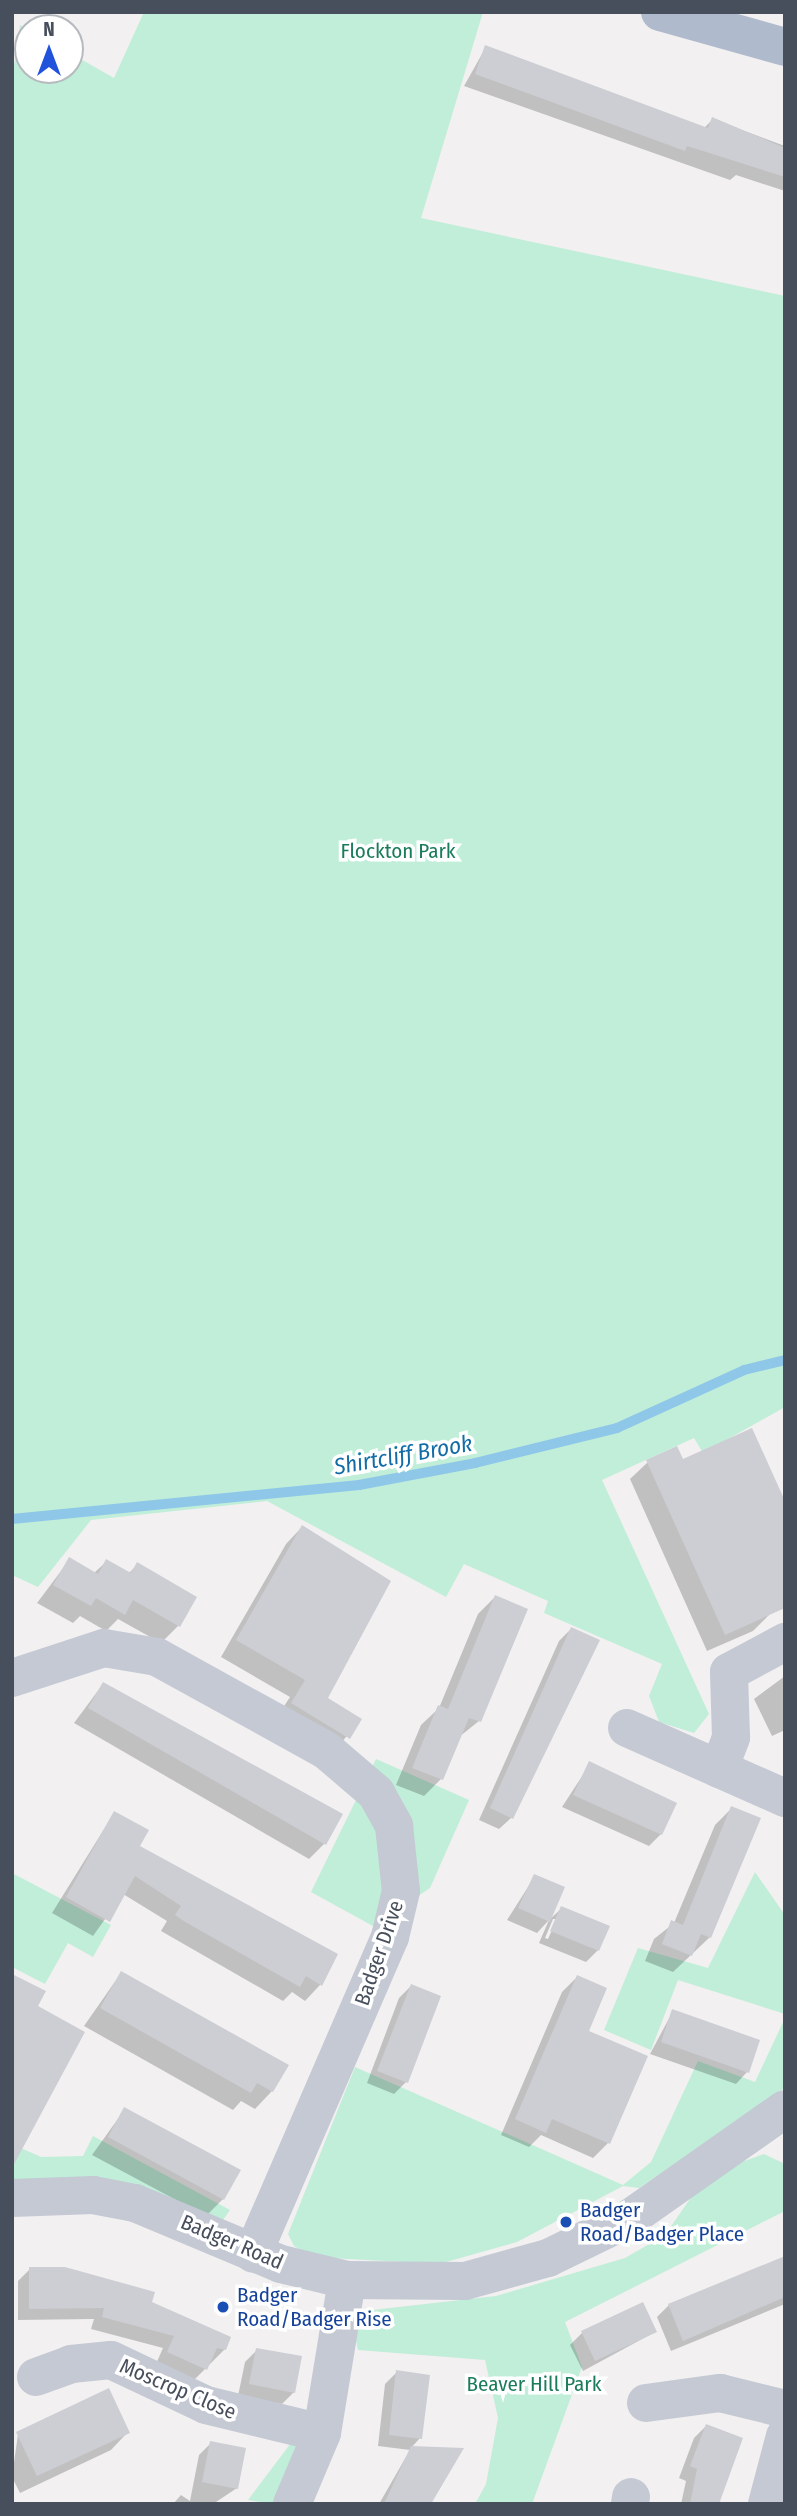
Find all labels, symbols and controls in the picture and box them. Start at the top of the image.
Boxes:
north arrow [14,14,84,84]
text: N [43,18,55,41]
park label: Flockton Park [340,838,456,864]
water label: Shirtcliff Brook [332,1429,474,1481]
street label: Badger Drive [349,1897,409,2009]
place label: Badger Road/Badger Place [580,2197,744,2247]
street label: Badger Road [177,2209,287,2275]
marker: Badger Road/Badger Place [558,2214,574,2230]
place label: Badger Road/Badger Rise [237,2282,392,2332]
marker: Badger Road/Badger Rise [215,2299,231,2315]
street label: Moscrop Close [116,2353,240,2425]
park label: Beaver Hill Park [467,2371,601,2397]

